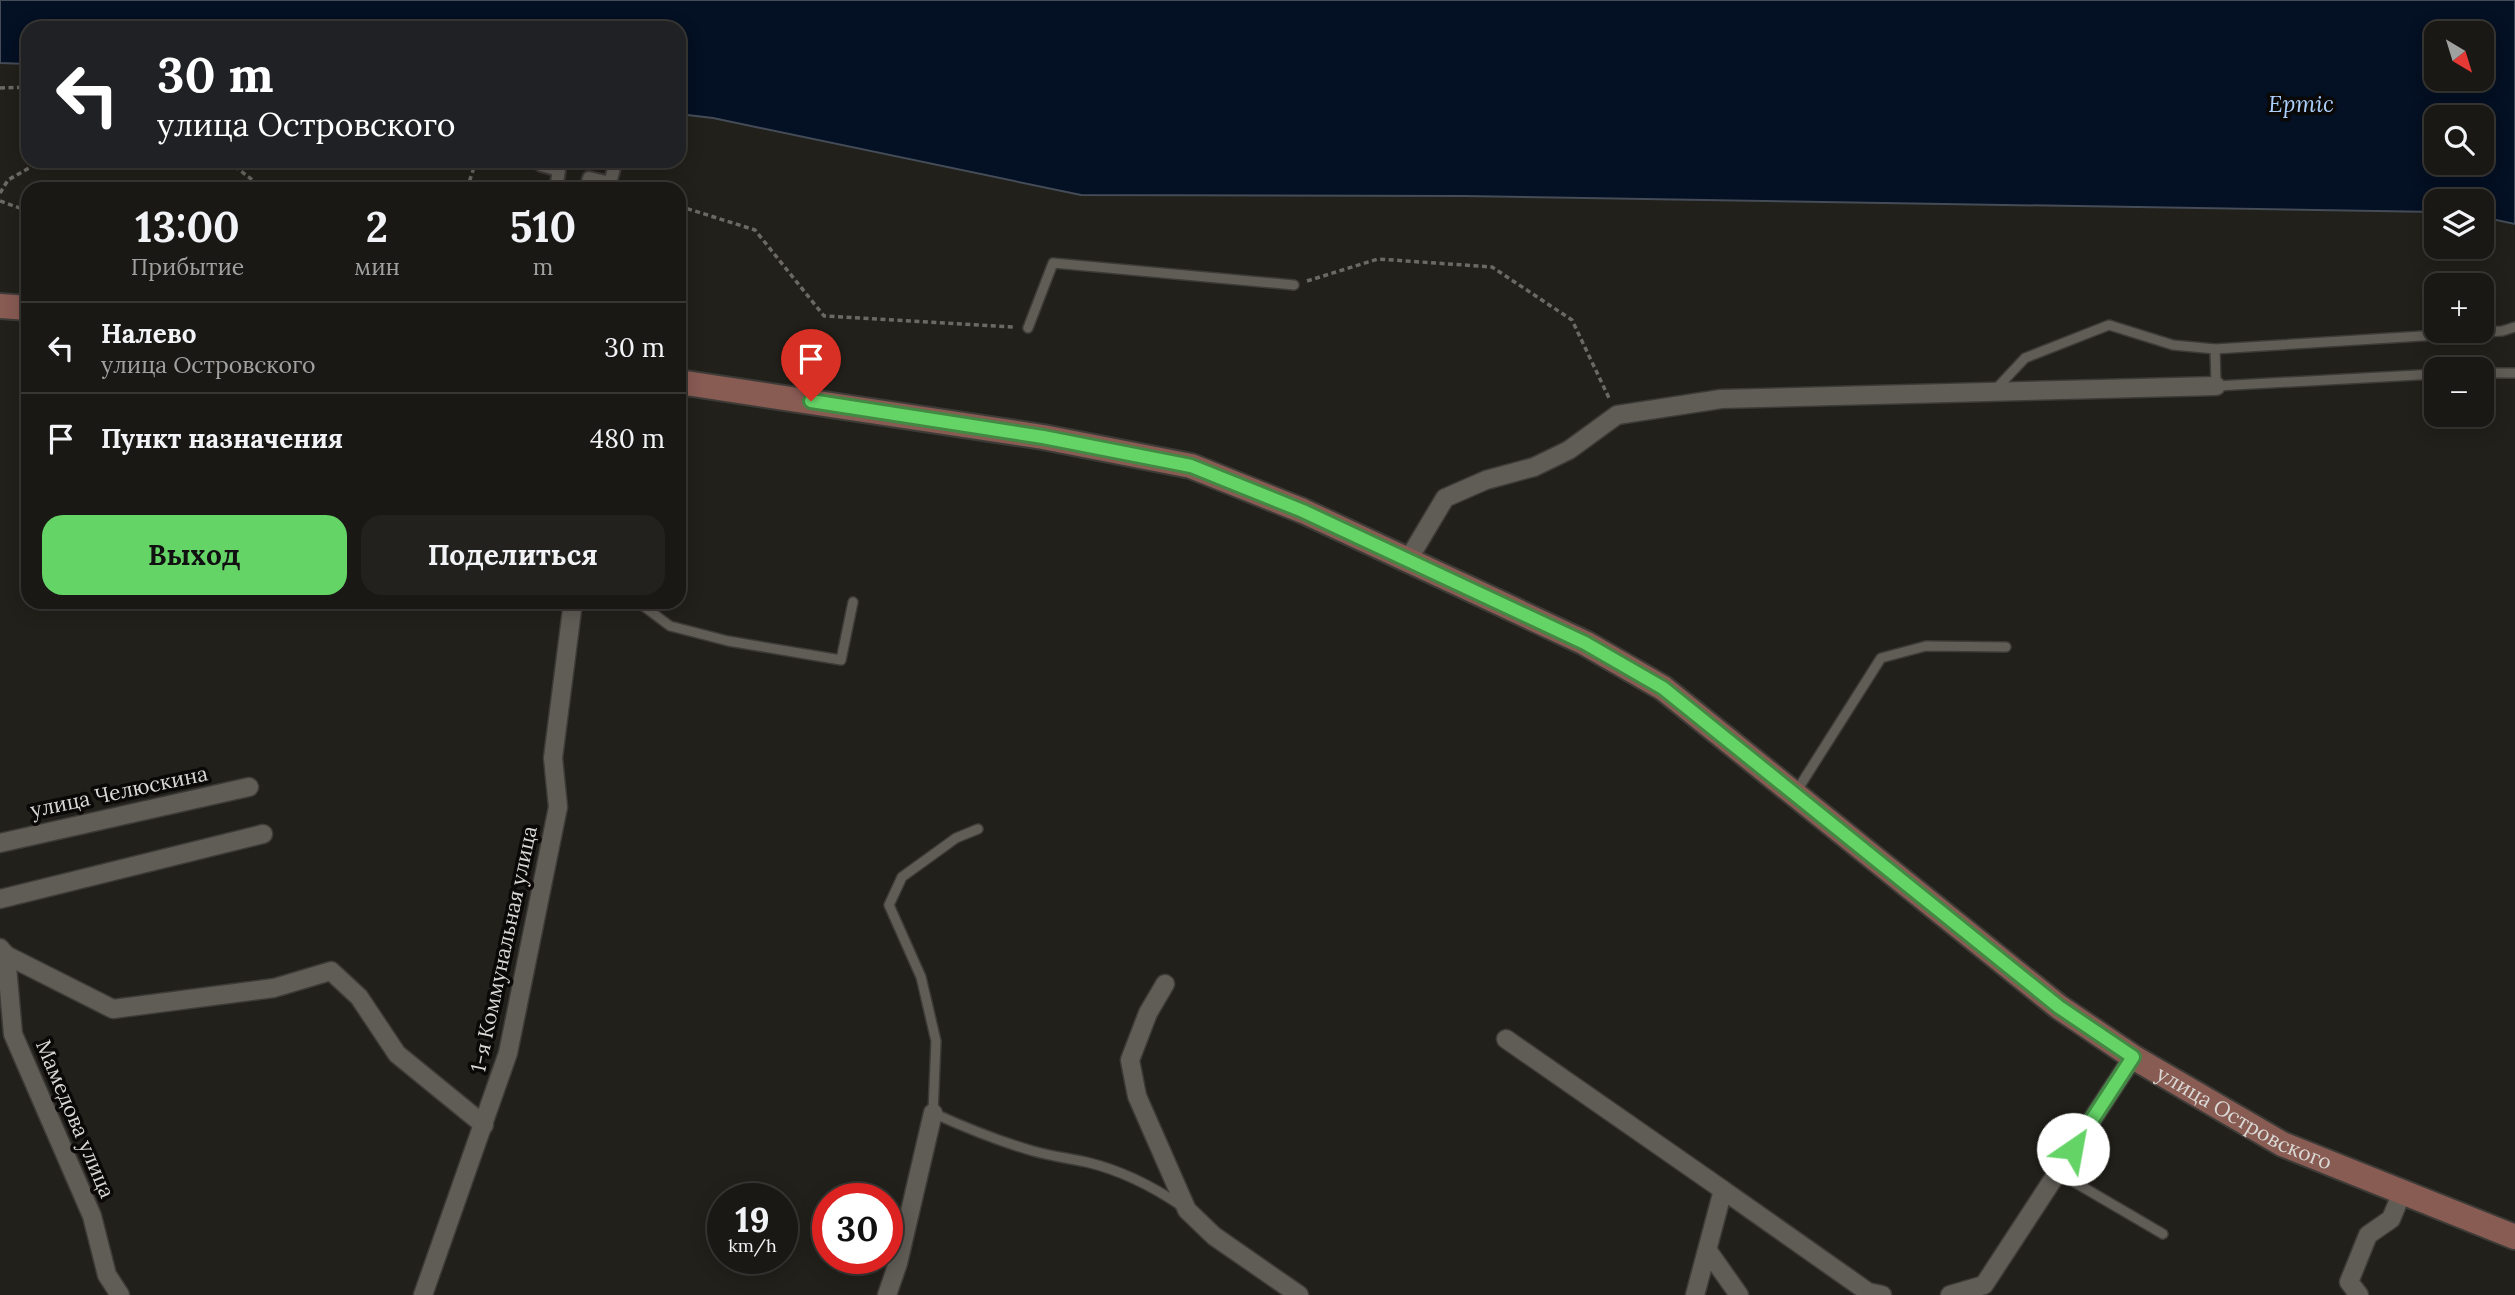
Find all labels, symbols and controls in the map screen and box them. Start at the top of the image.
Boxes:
north arrow [2424,21,2494,91]
map controls [2424,21,2494,427]
text: 30 m [157,43,274,105]
icon: left [42,49,133,140]
water label: Ертіс [2268,89,2334,118]
text: улица Островского [157,104,456,145]
button: search [2424,105,2494,175]
button: layers [2424,189,2494,259]
text: 13:00 [135,200,240,254]
text: 2 [366,200,388,254]
text: 510 [510,200,576,254]
text: Прибытие [131,252,244,281]
text: мин [354,252,400,281]
text: m [533,252,553,281]
button: + [2424,273,2494,343]
text: Налево [101,317,197,350]
icon: left [42,329,80,367]
pin [781,329,841,401]
text: 30 m [604,331,665,364]
icon: arrive [792,340,830,378]
text: улица Островского [101,350,316,379]
button: − [2424,357,2494,427]
icon: arrive [42,420,80,458]
text: Пункт назначения [101,422,343,455]
text: 480 m [590,422,665,455]
button: Выход [42,515,347,595]
button: Поделиться [361,515,665,595]
street label: улица Челюскина [28,759,210,823]
street label: 1-я Коммунальная улица [464,823,543,1075]
street label: Мамедова улица [30,1036,121,1202]
street label: улица Островского [2152,1060,2336,1176]
position arrow [2036,1112,2110,1186]
speed limit sign: 30 [812,1183,903,1274]
text: 19 [735,1197,770,1242]
text: km/h [728,1234,777,1257]

